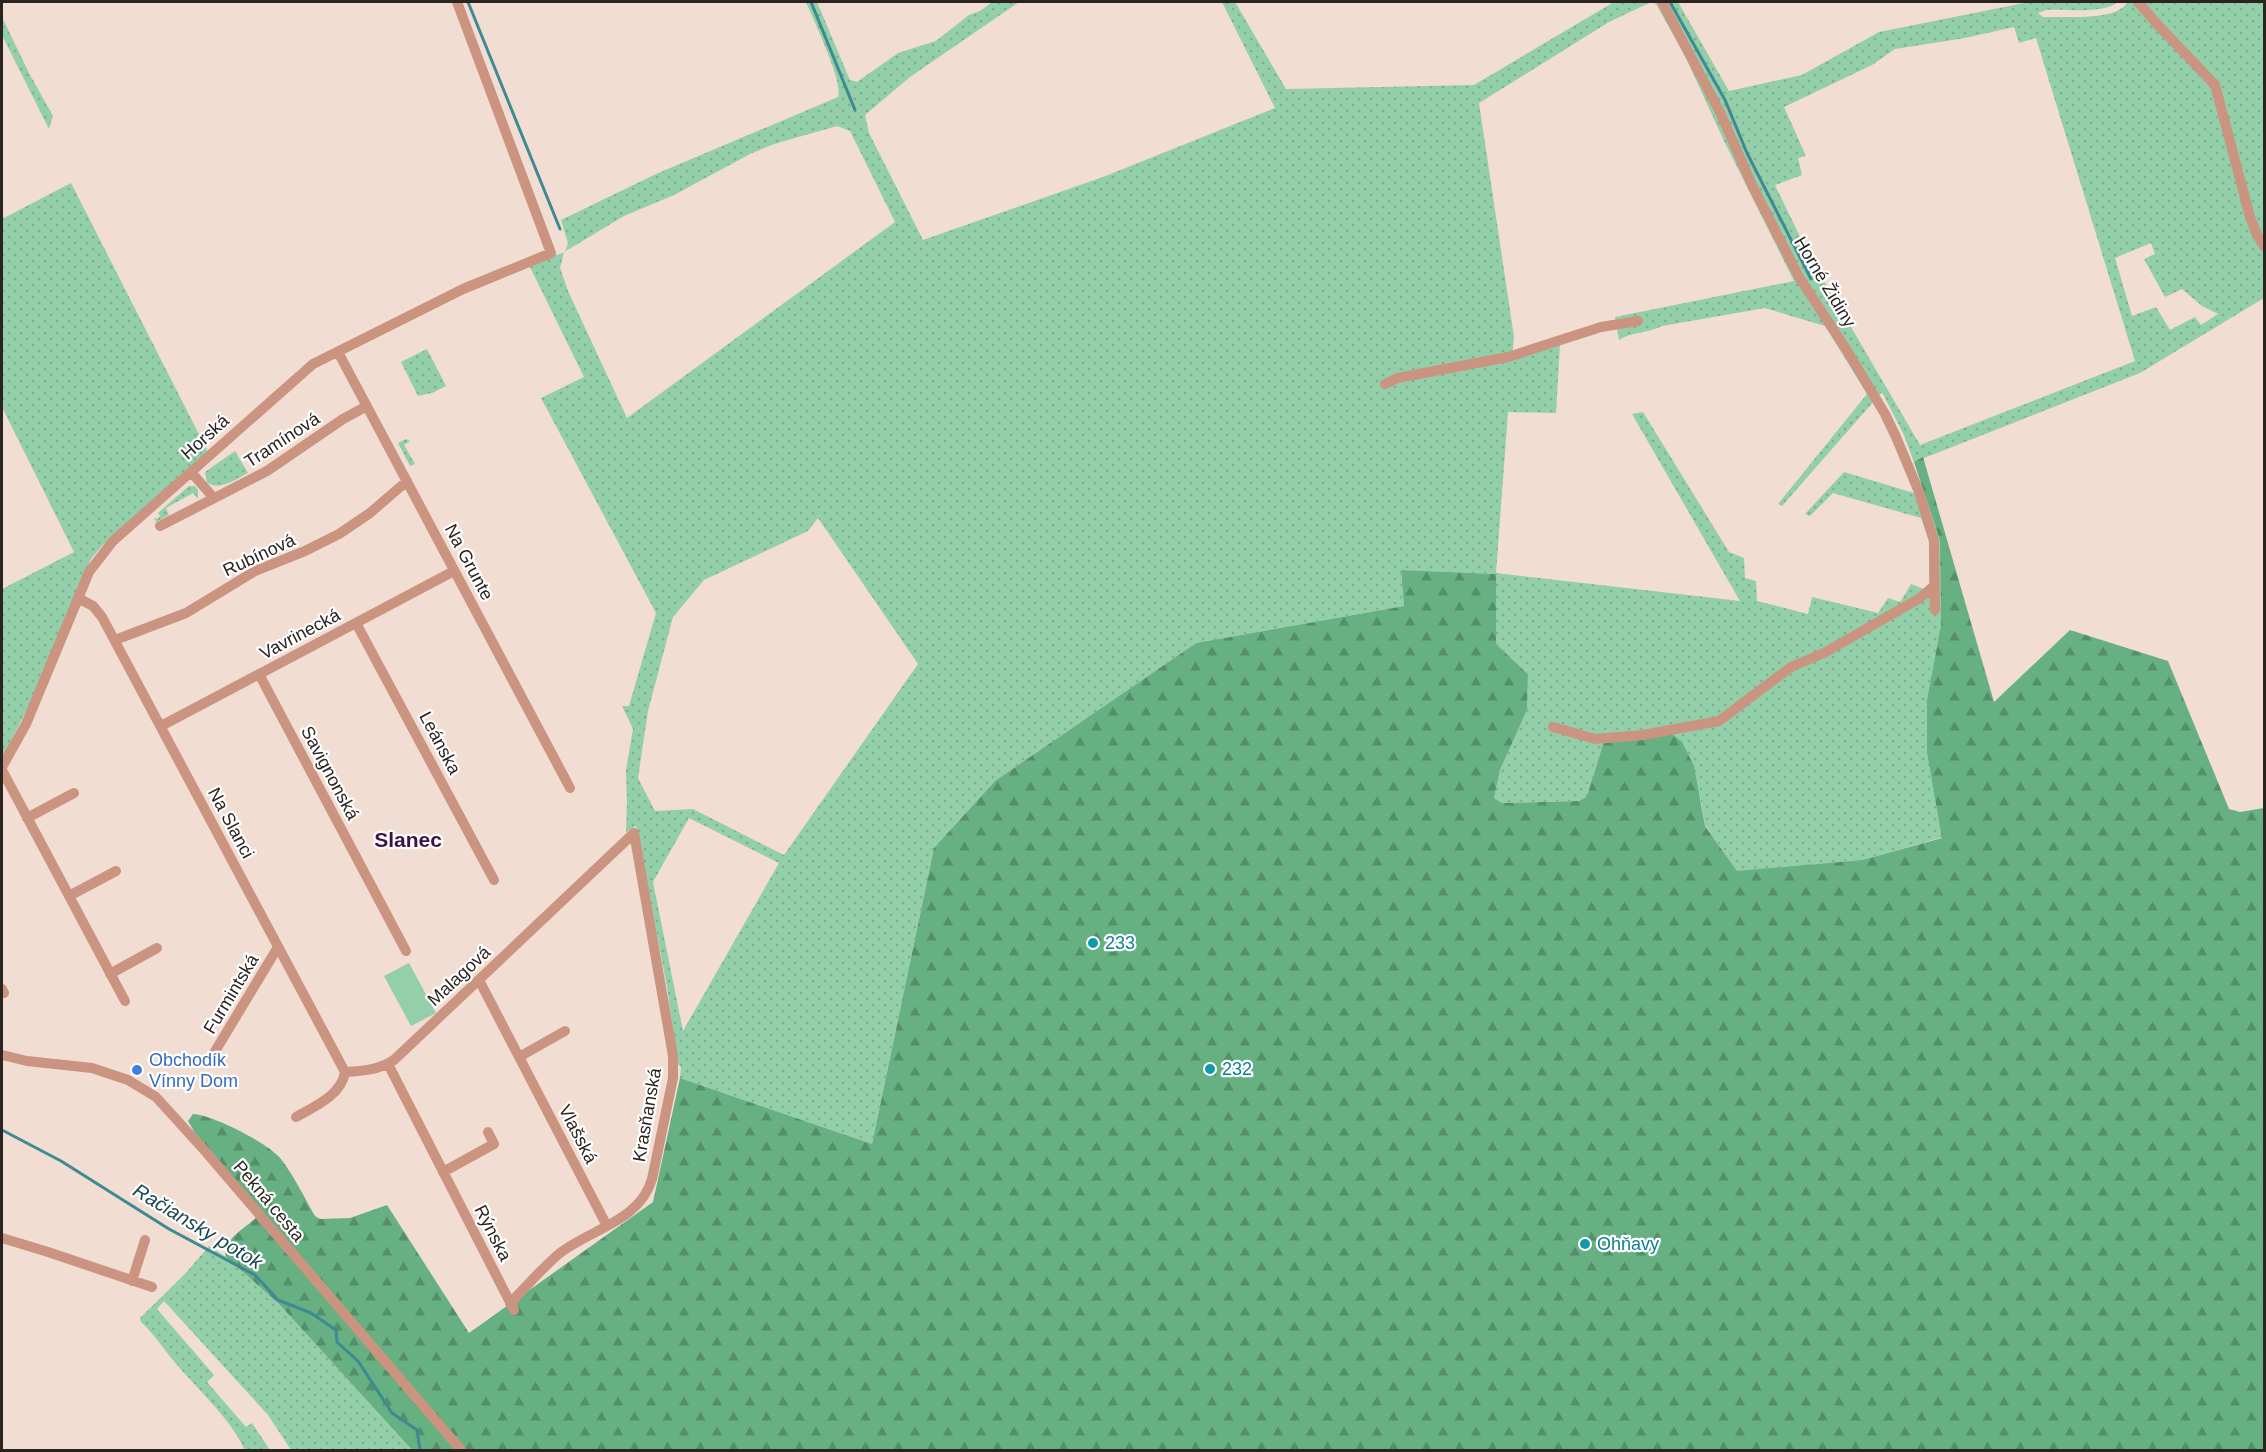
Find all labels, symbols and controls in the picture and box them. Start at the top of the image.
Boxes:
street label: Horné Židiny [1790,233,1860,331]
street label: Tramínová [241,408,324,472]
street label: Horská [177,410,234,464]
street label: Na Grunte [441,521,497,603]
street label: Rubínová [220,529,299,580]
street label: Vavrinecká [257,604,344,663]
street label: Leánska [415,708,465,779]
street label: Savignonská [297,723,363,824]
street label: Na Slanci [204,784,258,862]
district label: Slanec [374,828,442,851]
place label: 233 [1105,933,1135,953]
marker: 233 [1086,936,1100,950]
street label: Malagová [424,941,495,1010]
street label: Furmintská [200,950,263,1037]
place label: Obchodík Vínny Dom [149,1050,238,1091]
place label: 232 [1222,1059,1252,1079]
marker: 232 [1203,1062,1217,1076]
marker: Obchodík Vínny Dom [130,1063,144,1077]
street label: Krasňanská [629,1065,665,1164]
street label: Vlašská [555,1101,602,1167]
street label: Pekná cesta [230,1157,309,1246]
water label: Račiansky potok [129,1179,267,1274]
street label: Rýnska [470,1202,516,1265]
place label: Ohňavy [1597,1234,1659,1254]
marker: Ohňavy [1578,1237,1592,1251]

